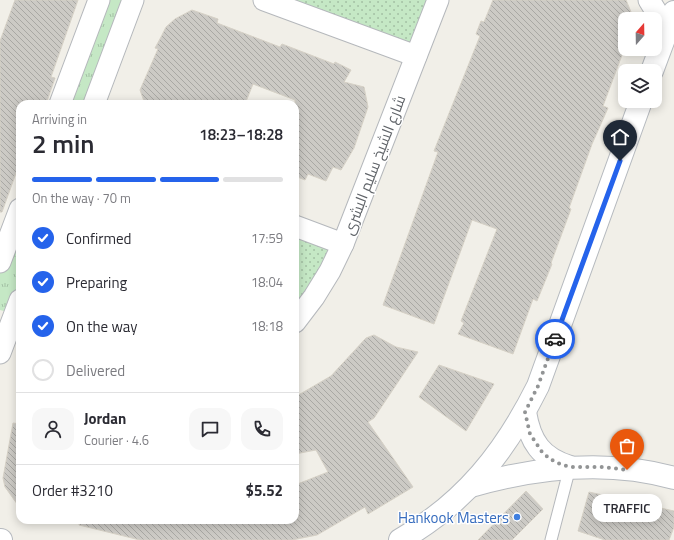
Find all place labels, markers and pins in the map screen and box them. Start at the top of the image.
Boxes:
pin [603,120,637,161]
pin [610,429,644,470]
callout: TRAFFIC [592,494,662,522]
place label: Hankook Masters [398,506,509,529]
marker: Hankook Masters [512,512,522,522]

